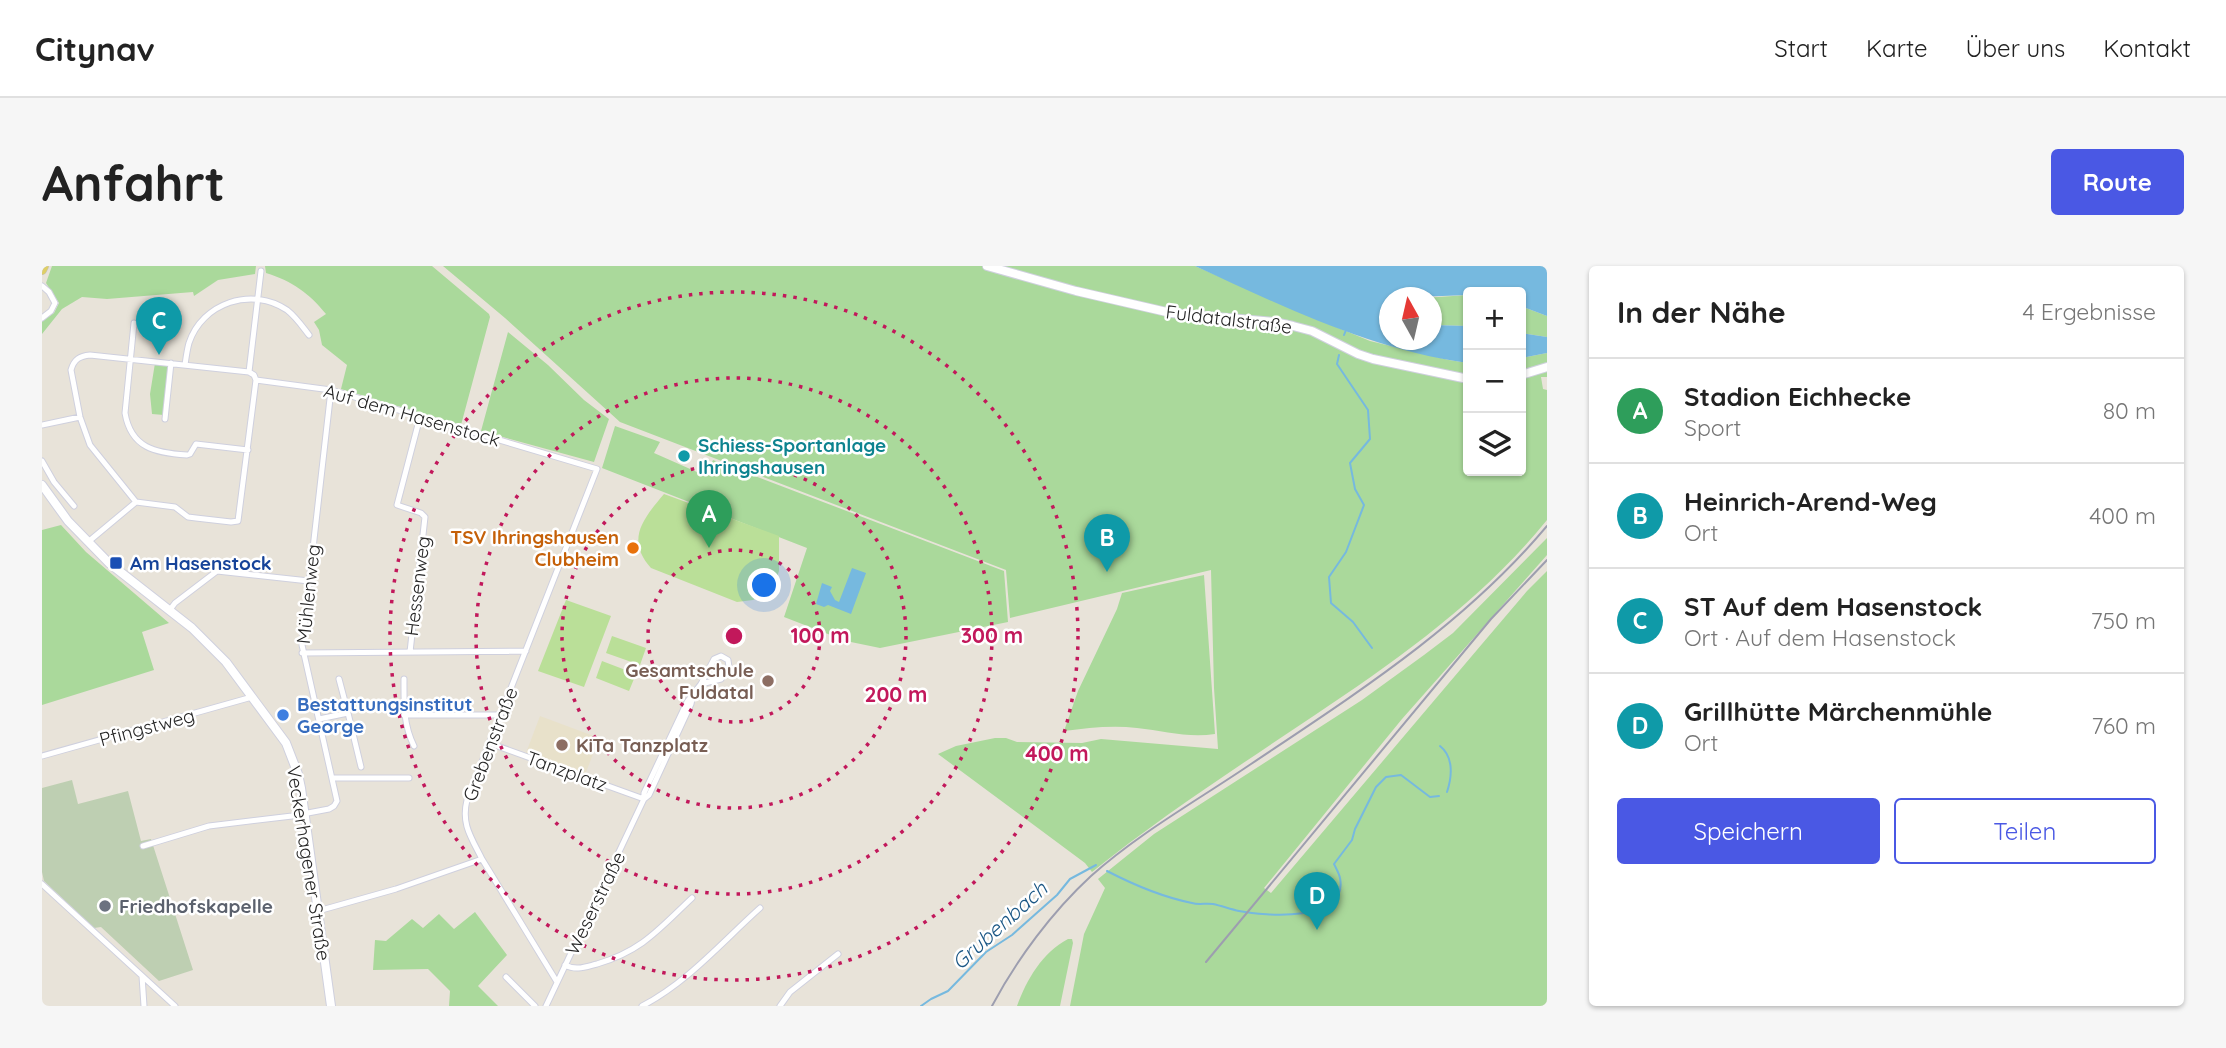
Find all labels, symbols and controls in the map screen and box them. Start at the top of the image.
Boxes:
text: Citynav [35,28,155,69]
text: Start [1774,33,1828,63]
text: Karte [1866,33,1927,63]
text: Über uns [1965,33,2065,63]
text: Kontakt [2103,33,2191,63]
button: Route [2051,149,2184,215]
text: Anfahrt [42,152,225,213]
north arrow [1379,287,1442,350]
map controls [1463,287,1526,476]
button: + [1463,287,1526,350]
text: In der Nähe [1617,293,1786,331]
pin: C [136,297,182,355]
text: 4 Ergebnisse [2022,297,2156,326]
street label: Fuldatalstraße [1165,299,1293,339]
button: − [1463,350,1526,413]
street label: Auf dem Hasenstock [321,378,503,452]
text: Stadion Eichhecke [1684,380,1911,413]
text: A [1633,396,1647,425]
text: 80 m [2103,396,2156,425]
button: layers [1463,413,1526,476]
text: Sport [1684,413,1741,442]
place label: Schiess-Sportanlage Ihringshausen [698,433,886,479]
marker: Schiess-Sportanlage Ihringshausen [676,448,692,464]
text: Heinrich-Arend-Weg [1684,485,1937,518]
pin: A [686,490,732,548]
text: B [1632,501,1648,530]
text: 400 m [2089,501,2156,530]
pin: B [1084,514,1130,572]
text: Ort [1684,518,1718,547]
place label: TSV Ihringshausen Clubheim [450,525,619,571]
street label: Hessenweg [399,535,435,637]
marker: TSV Ihringshausen Clubheim [625,540,641,556]
street label: Mühlenweg [291,543,325,645]
place label: Am Hasenstock [130,551,272,575]
marker: Am Hasenstock [108,555,124,571]
your location [747,568,781,602]
text: ST Auf dem Hasenstock [1684,590,1982,623]
text: C [1633,606,1647,635]
text: 750 m [2091,606,2156,635]
text: 100 m [790,622,850,648]
text: 300 m [961,622,1023,648]
text: Ort · Auf dem Hasenstock [1684,623,1956,652]
centre of rings [722,624,746,648]
place label: Gesamtschule Fuldatal [625,658,754,704]
marker: Gesamtschule Fuldatal [760,673,776,689]
text: 200 m [865,681,927,707]
street label: Grebenstraße [457,684,523,804]
place label: Bestattungsinstitut George [297,692,473,738]
text: Grillhütte Märchenmühle [1684,695,1992,728]
street label: Pfingstweg [97,703,197,751]
marker: Bestattungsinstitut George [275,707,291,723]
text: D [1632,711,1648,740]
text: 760 m [2092,711,2156,740]
text: Ort [1684,728,1718,757]
place label: KiTa Tanzplatz [576,733,708,757]
marker: KiTa Tanzplatz [554,737,570,753]
text: 400 m [1025,740,1089,766]
street label: Tanzplatz [523,745,611,797]
street label: Veckerhagener Straße [282,764,336,962]
button: Speichern [1617,798,1880,864]
button: Teilen [1894,798,2156,864]
street label: Weserstraße [560,847,630,959]
pin: D [1294,872,1340,930]
water label: Grubenbach [946,875,1053,975]
place label: Friedhofskapelle [119,894,273,918]
marker: Friedhofskapelle [97,898,113,914]

